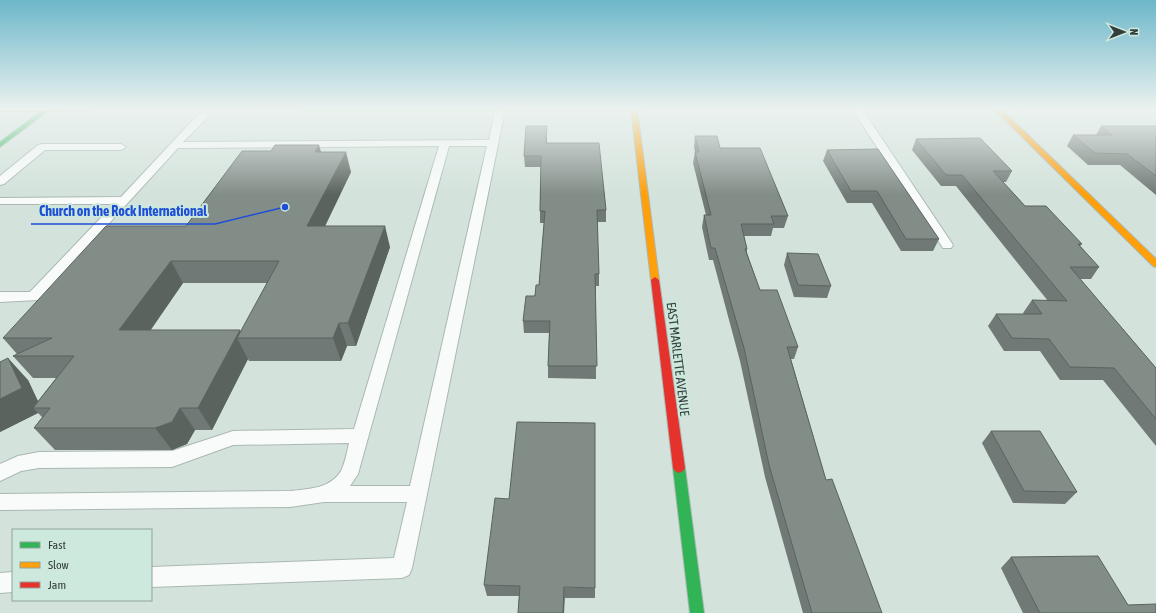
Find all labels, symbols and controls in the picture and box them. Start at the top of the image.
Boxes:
north arrow [1104,12,1144,52]
text: N [1128,29,1140,35]
callout: Church on the Rock International [31,198,215,224]
text: Church on the Rock International [39,203,207,219]
street label: EAST MARLETTE AVENUE [664,301,692,417]
legend [12,529,152,601]
text: Fast [48,538,66,552]
text: Slow [48,558,69,572]
text: Jam [48,578,66,592]

